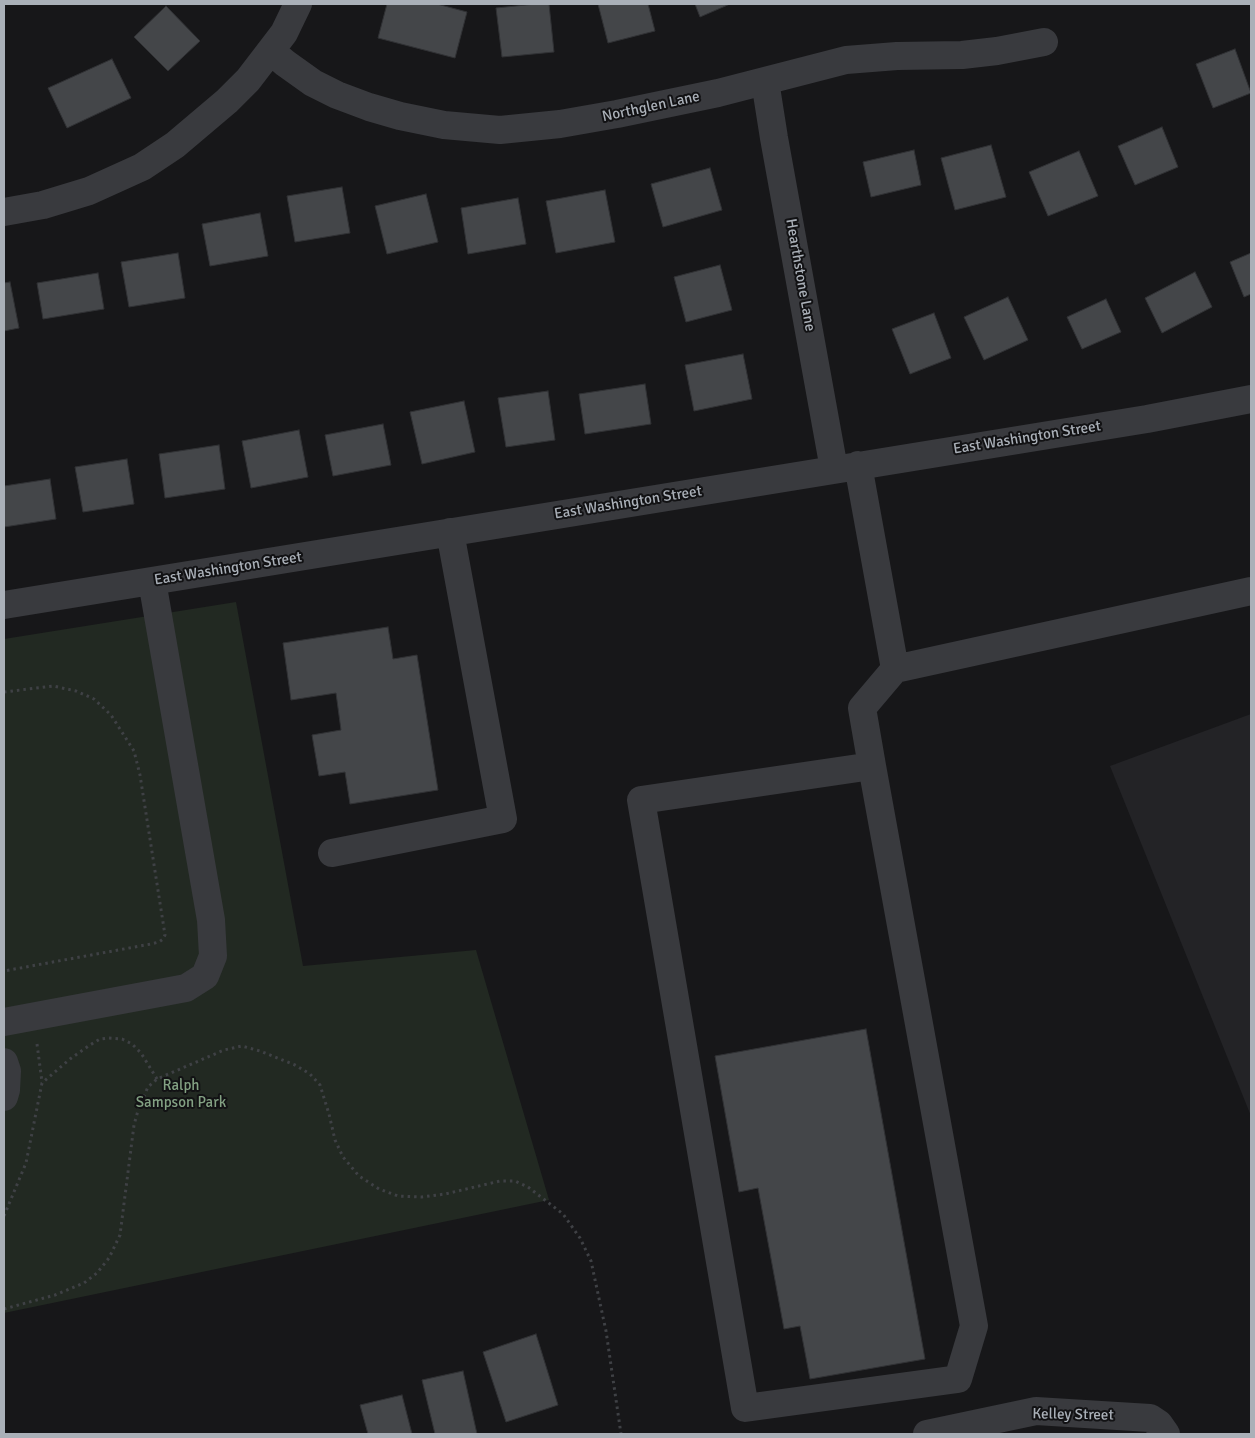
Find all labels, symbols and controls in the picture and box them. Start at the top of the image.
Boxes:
street label: Northglen Lane [601,88,701,126]
street label: Hearthstone Lane [781,217,819,333]
street label: East Washington Street [952,417,1102,459]
street label: East Washington Street [553,482,703,524]
street label: East Washington Street [153,548,303,590]
park label: Ralph Sampson Park [136,1077,226,1112]
street label: Kelley Street [1032,1405,1114,1425]

